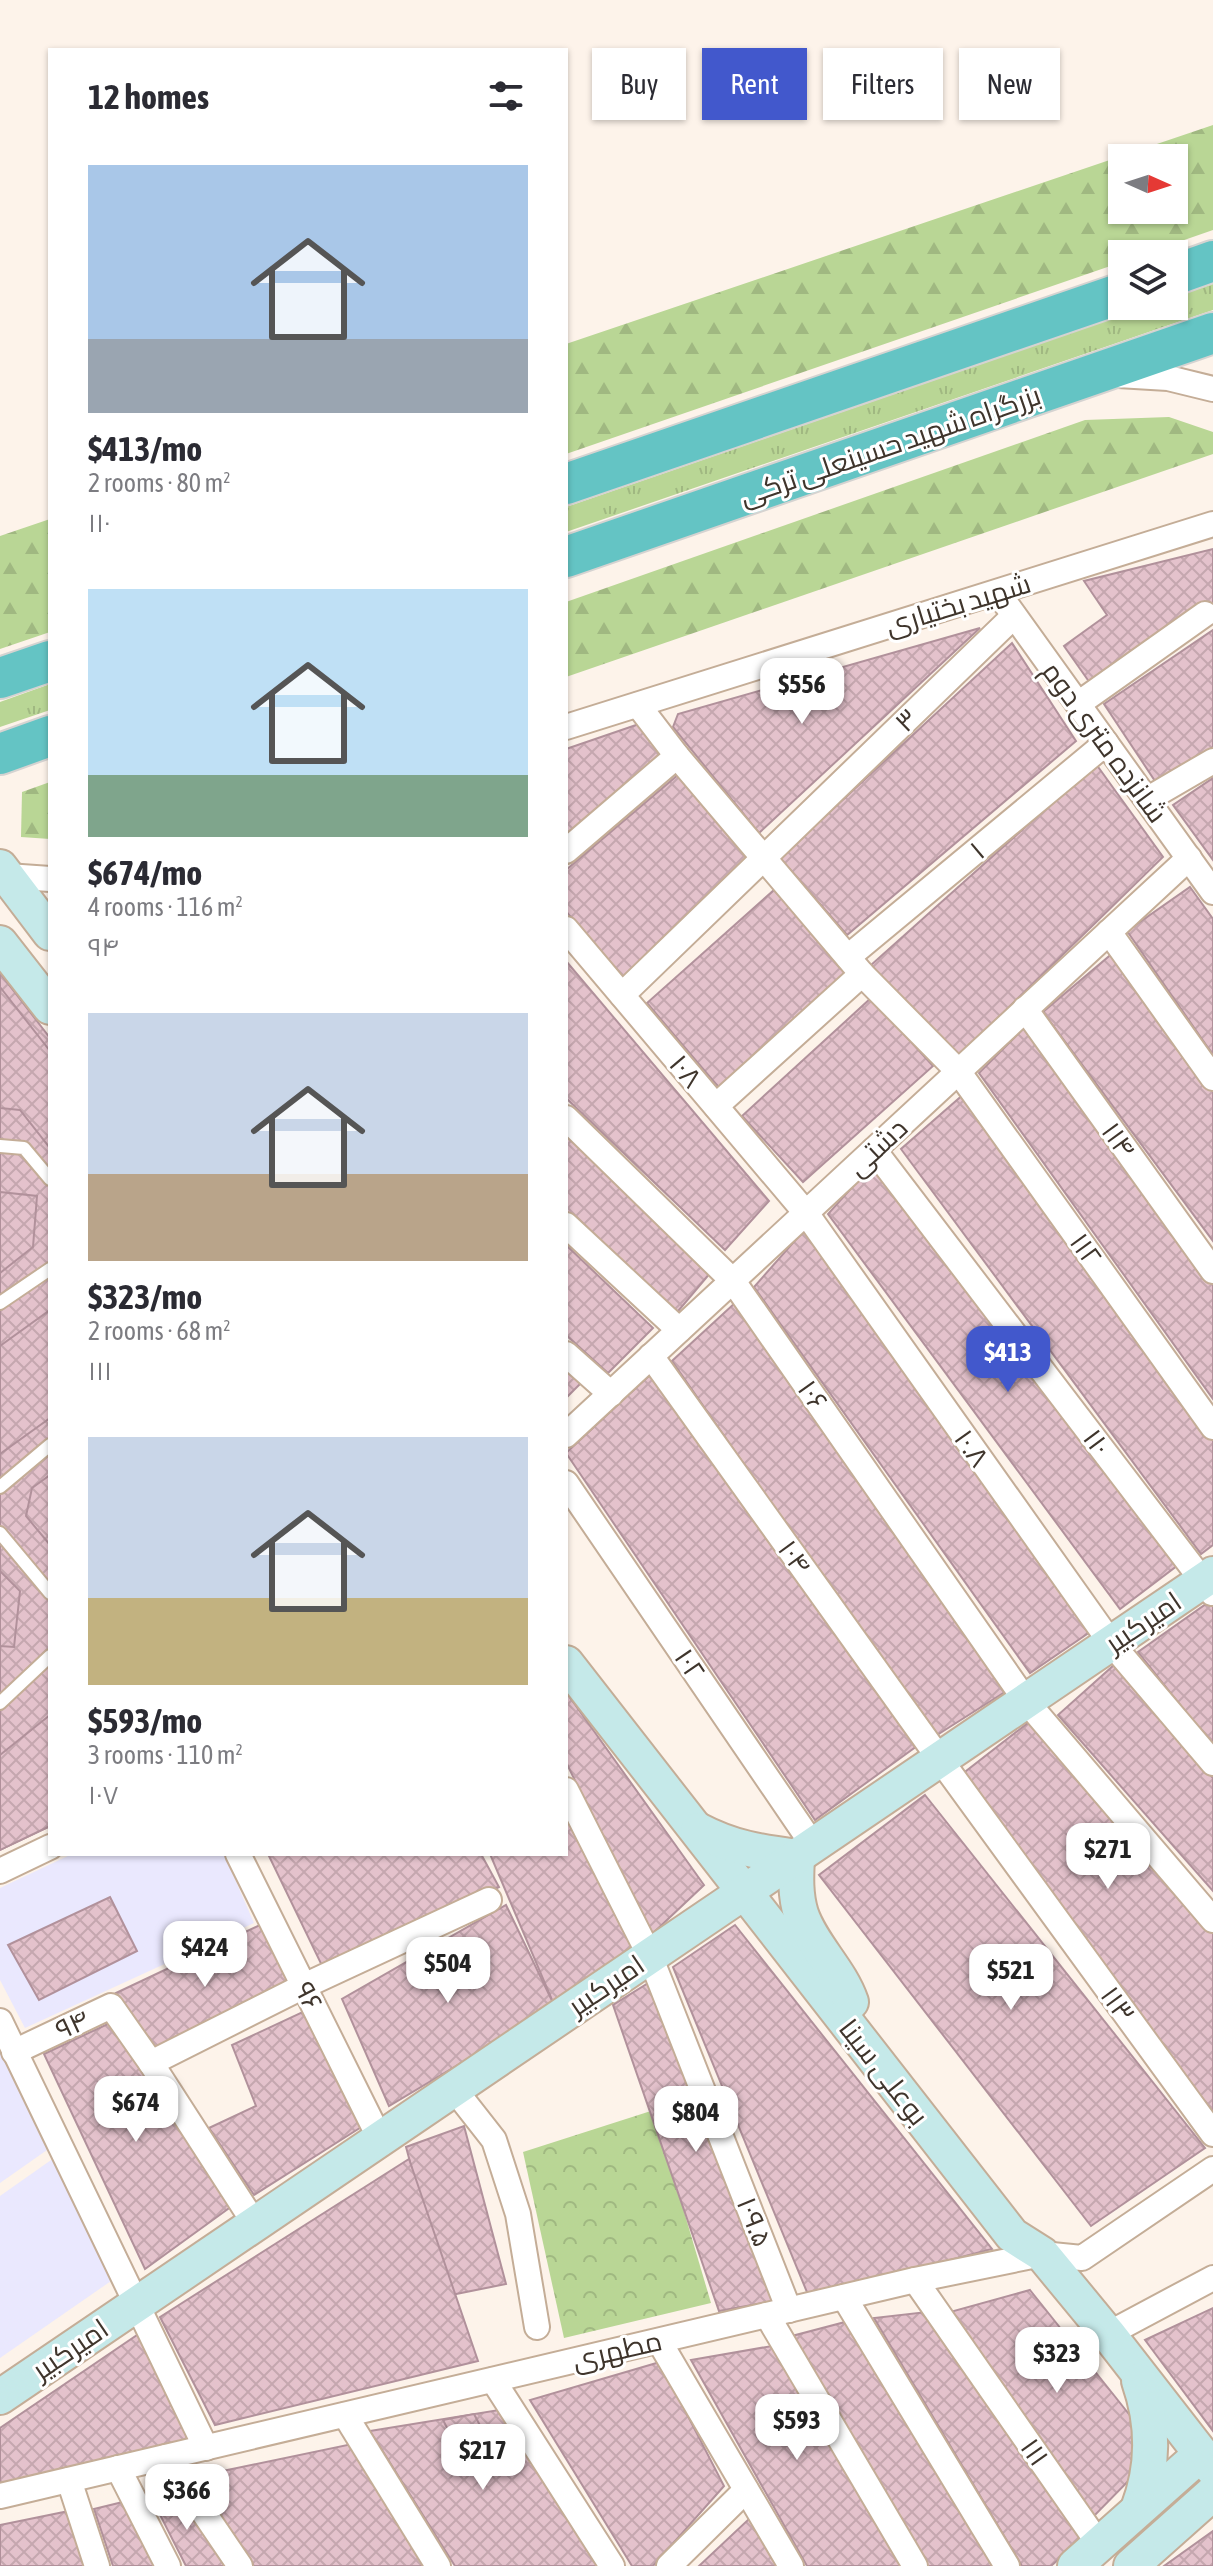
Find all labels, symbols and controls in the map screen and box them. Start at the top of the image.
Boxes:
chip: Buy [592,48,686,120]
chip: Rent [702,48,807,120]
chip: Filters [823,48,943,120]
chip: New [959,48,1060,120]
icon: filters [484,74,528,118]
text: 12 homes [88,77,209,116]
north arrow [1108,144,1188,224]
map controls [1108,144,1188,320]
icon: home [236,217,380,361]
button: layers [1108,240,1188,320]
street label: بزرگراه شهید حسینعلی ترکی [735,378,1045,513]
text: $413/mo [88,429,202,468]
text: 2 rooms · 80 m² [88,468,230,498]
text: ۱۱۰ [88,508,111,538]
street label: شهید بختیاری [881,567,1035,642]
icon: home [236,641,380,785]
street label: شانزده متری دوم [1033,655,1174,831]
pin: $556 [755,658,849,726]
text: $556 [778,669,826,699]
street label: ۳ [888,702,924,738]
street label: ۱ [963,835,991,865]
text: $674/mo [88,853,202,892]
text: 4 rooms · 116 m² [88,892,243,922]
text: ۹۴ [88,932,119,962]
street label: ۱۰۸ [663,1048,709,1094]
icon: home [236,1065,380,1209]
street label: دشتی [841,1112,914,1183]
street label: ۱۱۴ [1096,1116,1142,1164]
street label: ۱۱۲ [1064,1227,1108,1271]
text: $323/mo [88,1277,202,1316]
text: 2 rooms · 68 m² [88,1316,230,1346]
pin: $413 [961,1326,1055,1394]
text: $413 [984,1337,1032,1367]
text: ۱۱۱ [88,1356,112,1386]
street label: ۱۰۶ [792,1374,834,1416]
street label: ۱۰.۸ [948,1423,996,1473]
street label: ۱۱۰ [1077,1423,1117,1461]
icon: home [236,1489,380,1633]
street label: ۱۰۴ [772,1534,818,1580]
street label: امیرکبیر [1097,1585,1187,1660]
street label: ۱۰۲ [668,1642,712,1686]
text: $593/mo [88,1701,202,1740]
text: 3 rooms · 110 m² [88,1740,243,1770]
text: ۱۰۷ [88,1780,119,1810]
pin: $271 [1061,1823,1155,1891]
text: $271 [1084,1834,1132,1864]
pin: $424 [158,1921,252,1989]
text: $424 [181,1932,229,1962]
pin: $504 [401,1937,495,2005]
pin: $521 [964,1944,1058,2012]
text: $504 [424,1948,472,1978]
street label: امیرکبیر [560,1948,650,2023]
text: $521 [987,1955,1035,1985]
street label: ۹۶ [288,1976,330,2016]
street label: ۱۱۳ [1094,1980,1142,2028]
street label: ۹۴ [50,2002,94,2046]
street label: بوعلی سینا [832,2013,935,2132]
pin: $674 [89,2076,183,2144]
pin: $804 [649,2086,743,2154]
text: $674 [112,2087,160,2117]
text: $804 [672,2097,720,2127]
street label: ۱۰۹.۵ [731,2193,779,2251]
street label: امیرکبیر [24,2312,114,2387]
street label: مطهری [569,2324,665,2377]
pin: $323 [1010,2327,1104,2395]
text: $323 [1033,2338,1081,2368]
pin: $593 [750,2394,844,2462]
text: $593 [773,2405,821,2435]
pin: $217 [436,2424,530,2492]
street label: ۱۱۱ [1014,2432,1056,2472]
text: $217 [459,2435,507,2465]
pin: $366 [140,2464,234,2532]
text: $366 [163,2475,211,2505]

